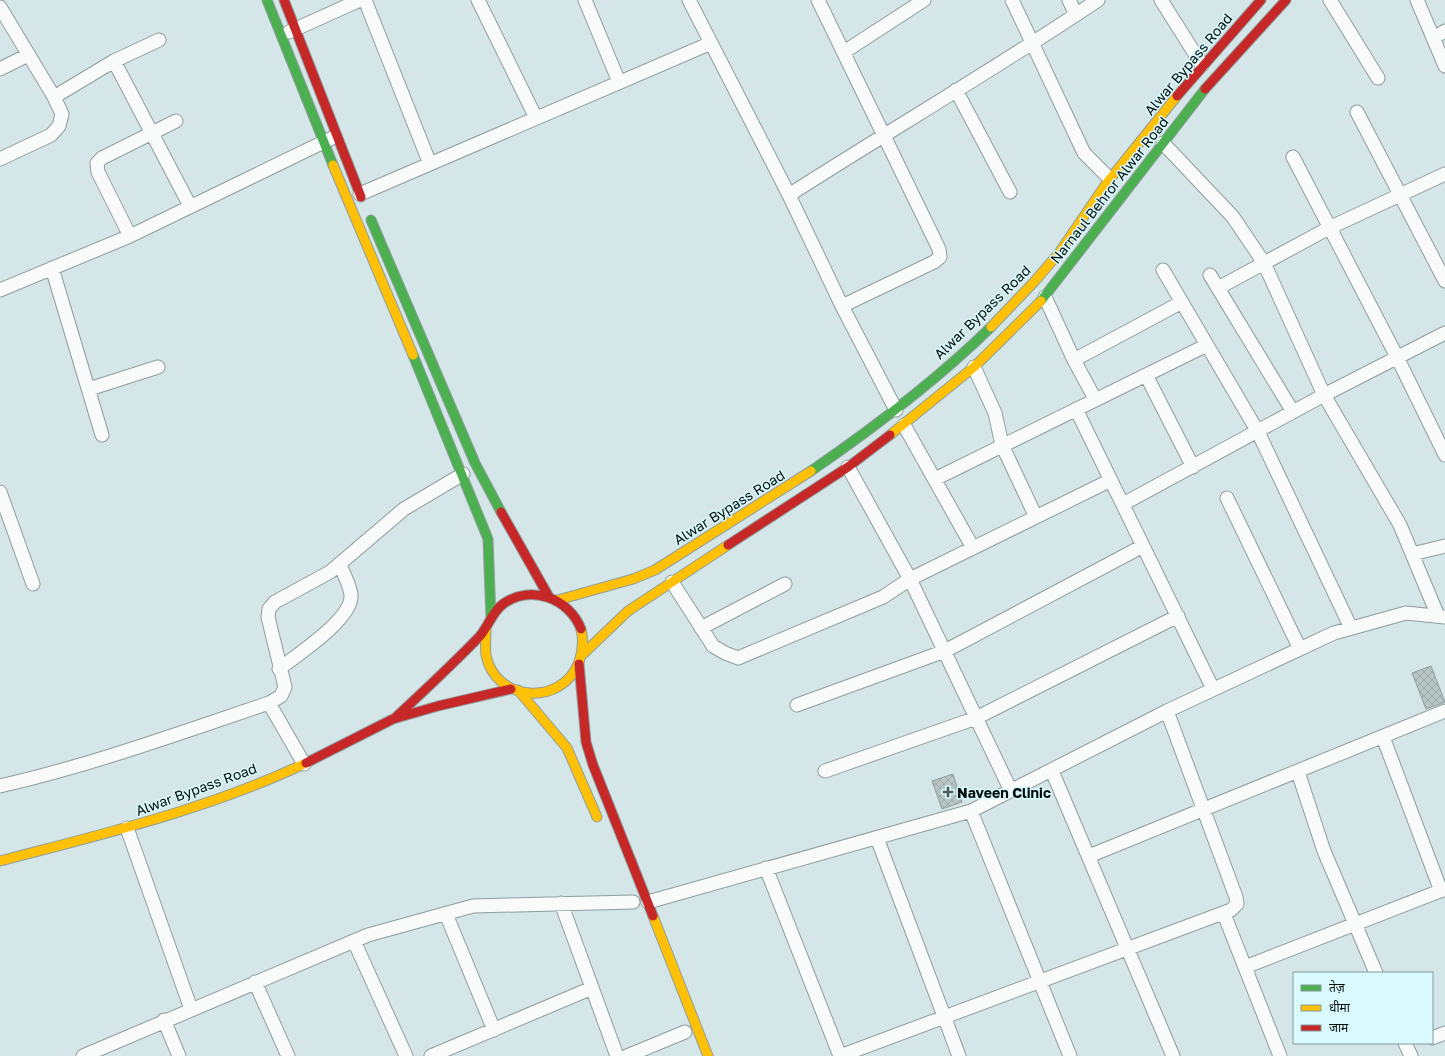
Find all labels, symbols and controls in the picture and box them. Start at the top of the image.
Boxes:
street label: Alwar Bypass Road [1140,10,1236,118]
street label: Narnaul Behror Alwar Road [1046,113,1172,267]
street label: Alwar Bypass Road [930,262,1034,362]
street label: Alwar Bypass Road [670,466,788,548]
street label: Alwar Bypass Road [133,759,259,819]
place label: Naveen Clinic [957,784,1051,801]
marker: Naveen Clinic [942,786,954,798]
legend [1293,972,1433,1044]
text: तेज़ [1329,980,1346,995]
text: धीमा [1329,1000,1351,1015]
text: जाम [1329,1020,1349,1035]

